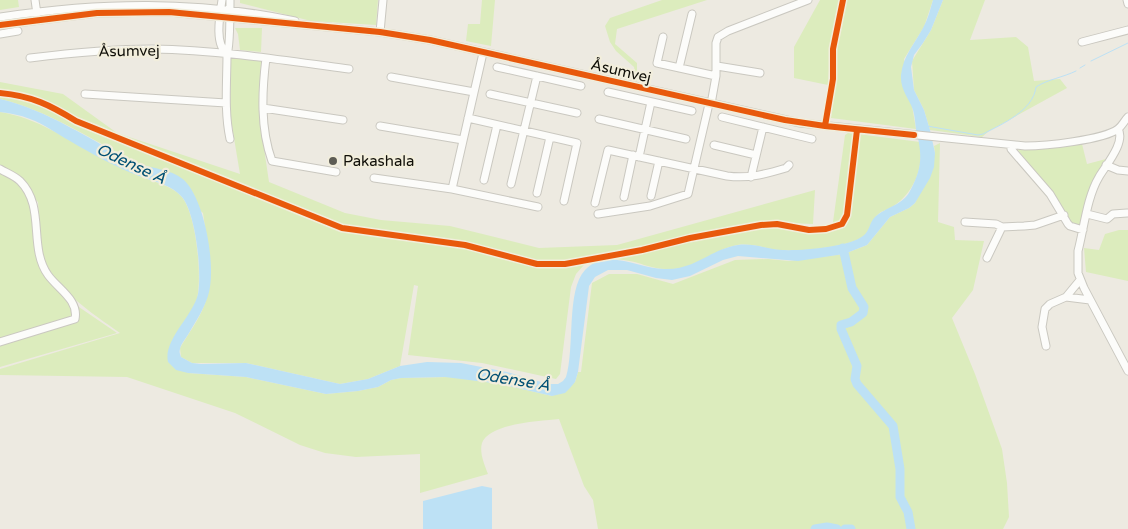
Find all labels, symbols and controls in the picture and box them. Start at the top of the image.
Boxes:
street label: Åsumvej [98,41,160,61]
street label: Åsumvej [589,55,653,87]
water label: Odense Å [93,139,169,189]
place label: Pakashala [343,152,415,170]
marker: Pakashala [327,155,339,167]
water label: Odense Å [475,364,551,396]

